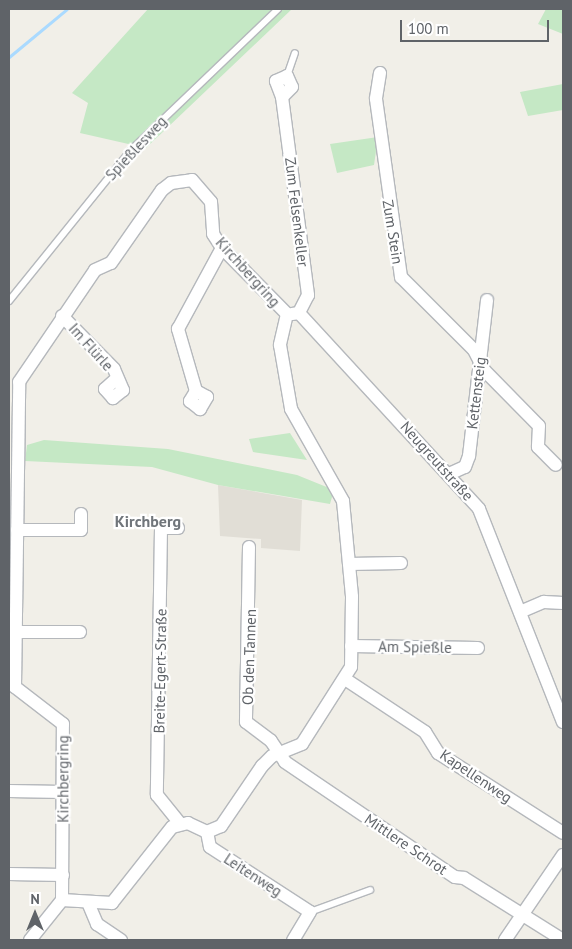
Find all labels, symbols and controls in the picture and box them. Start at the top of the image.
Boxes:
scale bar [402,10,551,42]
text: 100 m [408,19,449,38]
street label: Spießlesweg [102,112,170,184]
street label: Zum Felsenkeller [281,156,313,268]
street label: Zum Stein [379,199,407,265]
street label: Kirchbergring [212,233,284,311]
street label: Im Flürle [65,319,117,375]
street label: Kettensteig [463,356,489,430]
street label: Neugreutstraße [397,418,477,504]
district label: Kirchberg [115,511,181,531]
street label: Breite-Egert-Straße [150,608,170,734]
street label: Ob den Tannen [238,608,260,706]
street label: Am Spießle [378,637,452,657]
street label: Kirchbergring [54,735,72,823]
street label: Kapellenweg [437,745,515,807]
street label: Mittlere Schrot [361,810,451,878]
street label: Leitenweg [221,850,285,900]
north arrow [10,889,60,939]
text: N [30,890,40,908]

